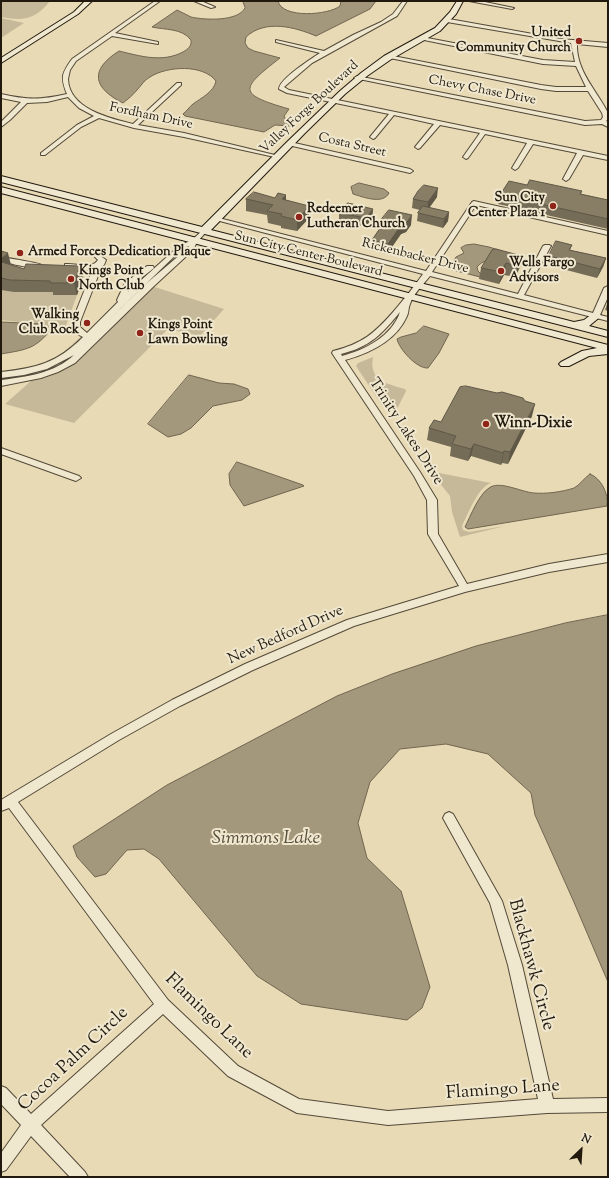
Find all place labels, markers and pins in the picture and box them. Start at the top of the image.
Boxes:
place label: United Community Church [456,26,571,57]
marker: United Community Church [574,36,584,46]
place label: Sun City Center Plaza 1 [468,191,545,222]
marker: Sun City Center Plaza 1 [548,201,558,211]
place label: Redeemer Lutheran Church [307,202,405,233]
marker: Redeemer Lutheran Church [294,212,304,222]
place label: Armed Forces Dedication Plaque [28,245,211,261]
marker: Armed Forces Dedication Plaque [15,248,25,258]
place label: Wells Fargo Advisors [509,256,574,287]
place label: Kings Point North Club [79,264,144,295]
marker: Wells Fargo Advisors [496,266,506,276]
marker: Kings Point North Club [66,274,76,284]
place label: Walking Club Rock [19,308,79,339]
marker: Walking Club Rock [82,318,92,328]
place label: Kings Point Lawn Bowling [148,318,228,349]
marker: Kings Point Lawn Bowling [135,328,145,338]
place label: Winn-Dixie [494,415,572,433]
marker: Winn-Dixie [481,419,491,429]

